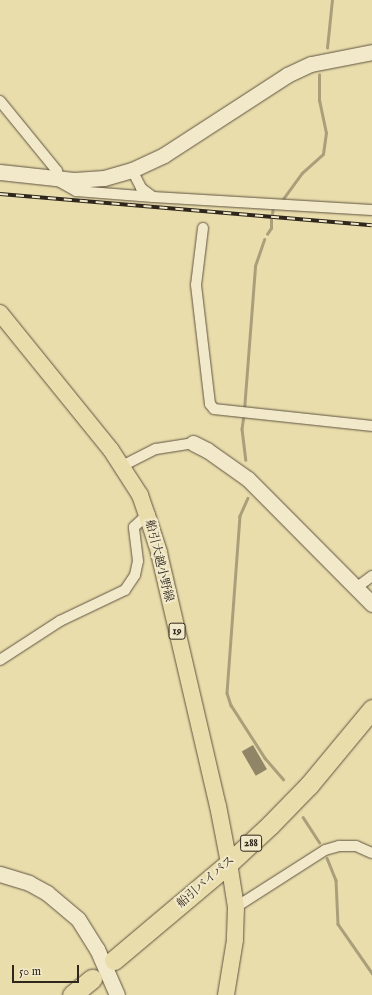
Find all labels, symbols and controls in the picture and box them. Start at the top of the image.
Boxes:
street label: 船引大越小野線 [142,519,176,603]
road number: 19 [168,622,186,640]
road number: 288 [240,834,262,852]
street label: 船引バイパス [174,853,238,911]
scale bar [14,957,81,983]
text: 50 m [19,964,41,979]

